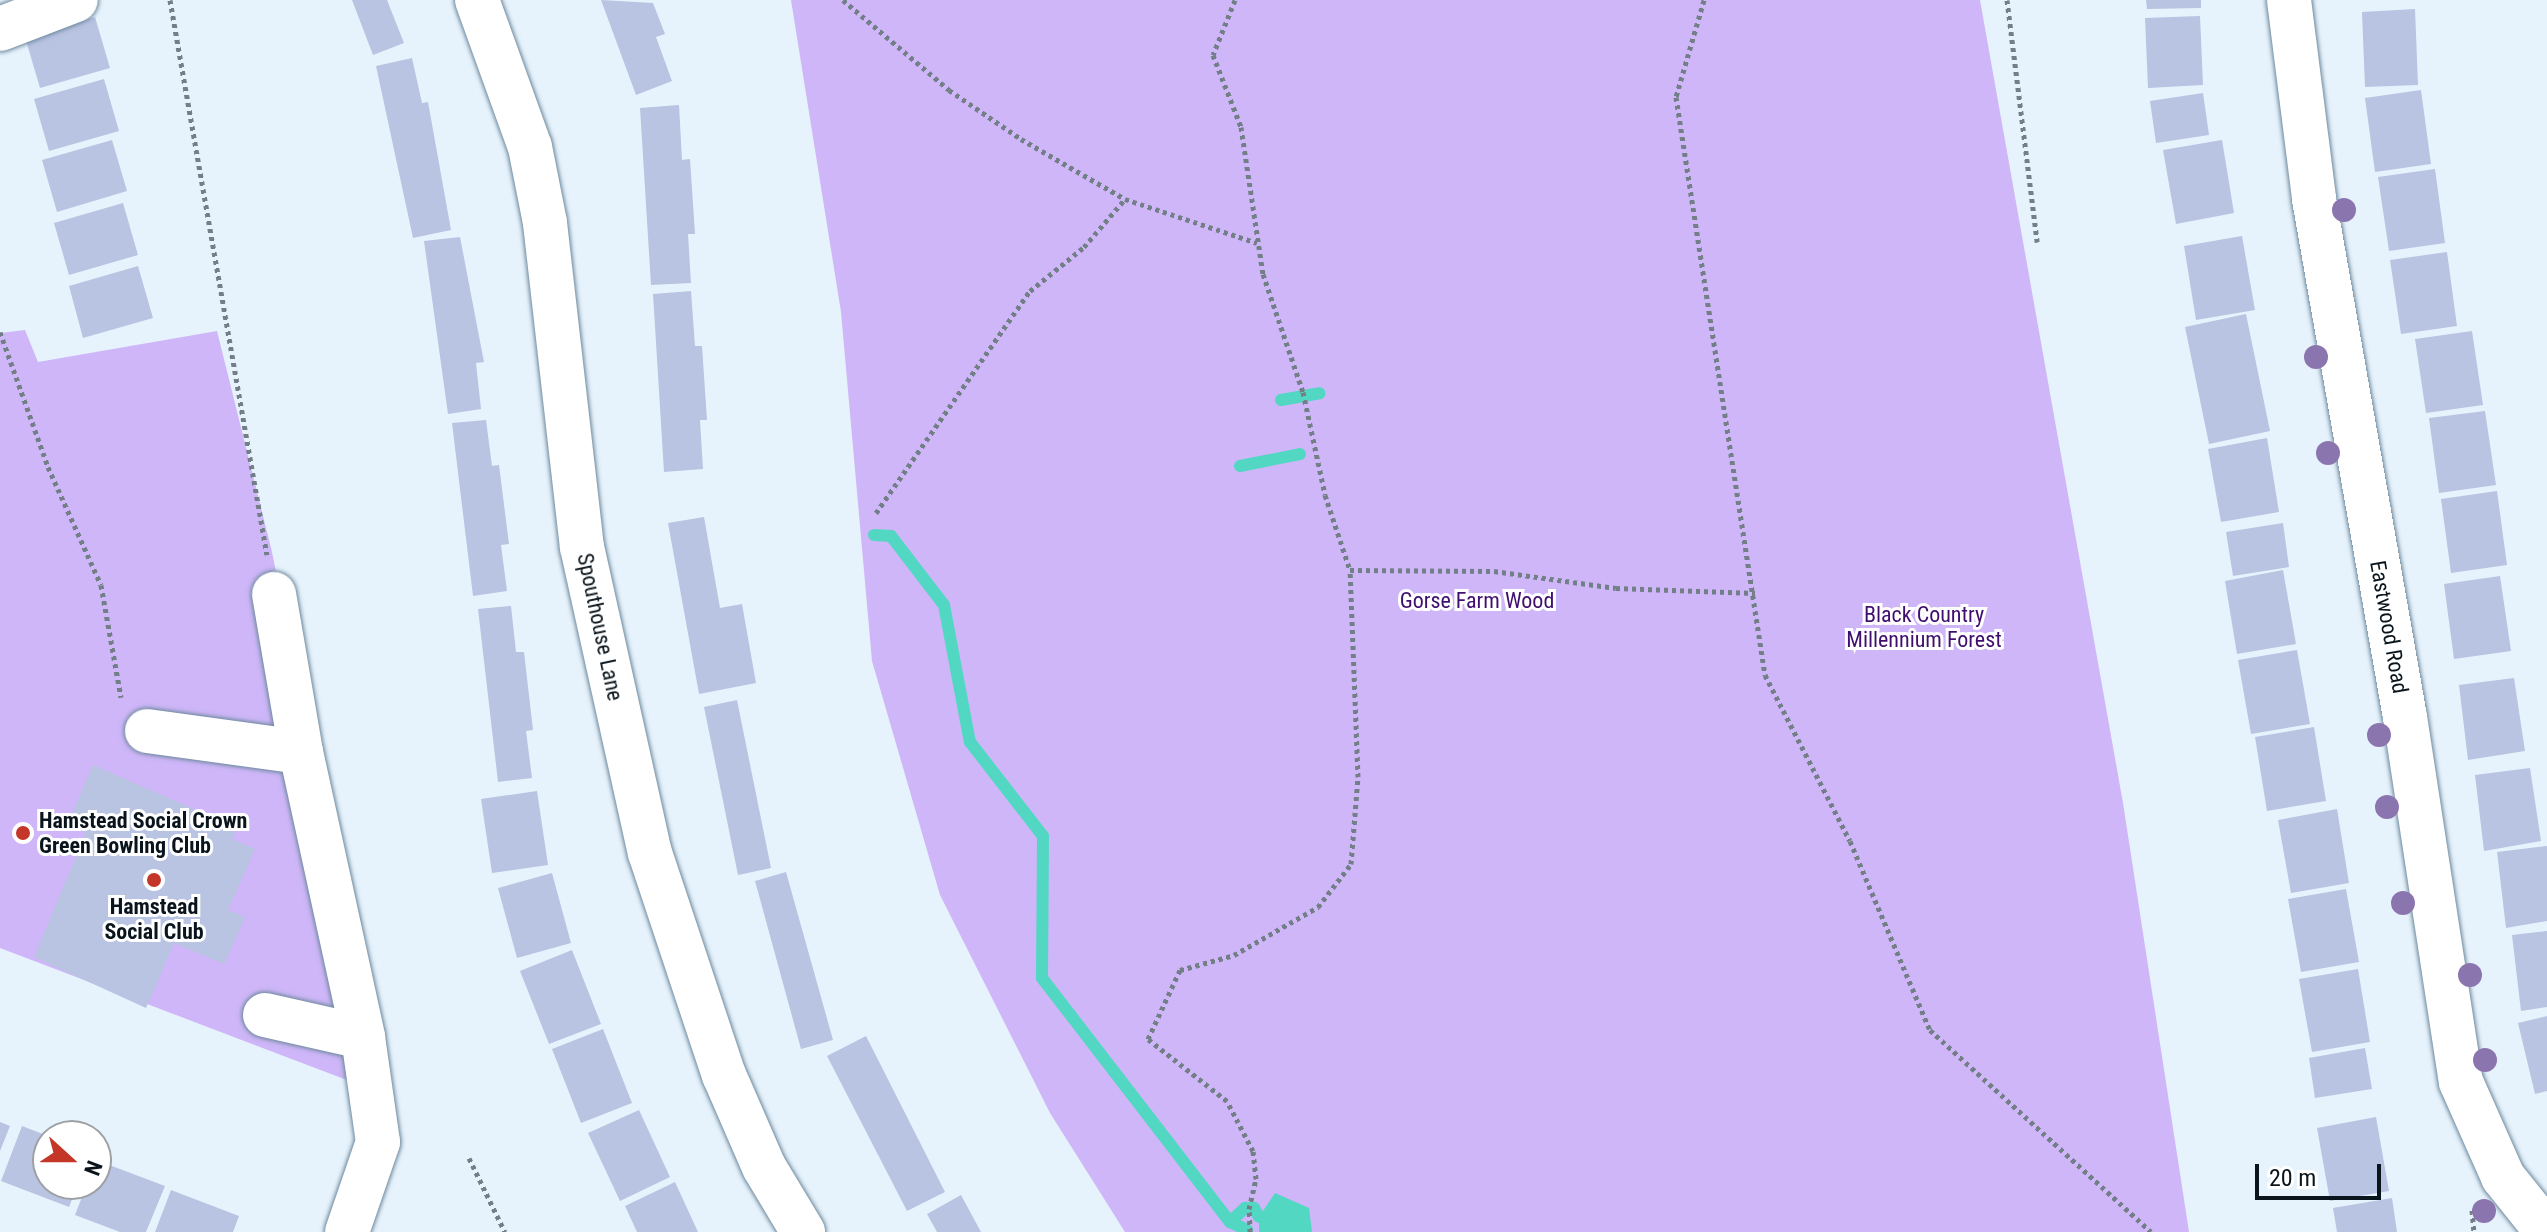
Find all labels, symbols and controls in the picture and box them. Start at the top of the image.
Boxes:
street label: Spouthouse Lane [571,551,629,703]
street label: Eastwood Road [2364,558,2414,696]
park label: Gorse Farm Wood [1400,588,1554,614]
park label: Black Country Millennium Forest [1846,601,2002,652]
place label: Hamstead Social Crown Green Bowling Club [39,807,247,858]
marker: Hamstead Social Crown Green Bowling Club [14,824,32,842]
marker: Hamstead Social Club [145,871,163,889]
place label: Hamstead Social Club [104,893,204,944]
north arrow [32,1120,112,1200]
scale bar [2259,1148,2385,1198]
text: N [79,1157,107,1179]
text: 20 m [2269,1164,2316,1192]

